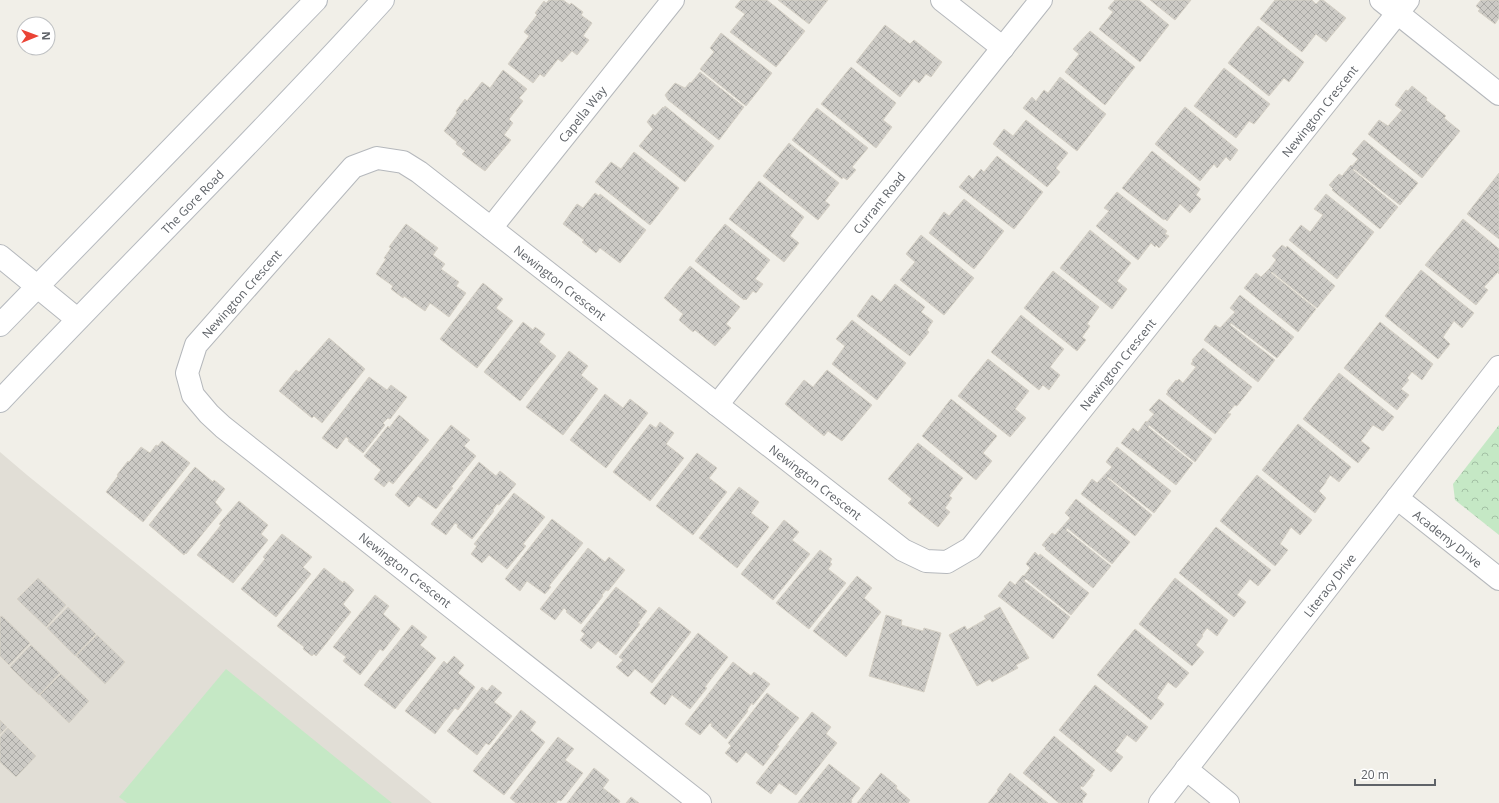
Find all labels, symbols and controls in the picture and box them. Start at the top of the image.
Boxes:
north arrow [16,16,56,56]
text: N [39,31,54,40]
street label: Newington Crescent [1278,62,1361,161]
street label: Capella Way [554,81,611,146]
street label: The Gore Road [157,166,227,237]
street label: Currant Road [849,168,909,237]
street label: Newington Crescent [511,241,610,324]
street label: Newington Crescent [198,246,285,342]
street label: Newington Crescent [1076,315,1159,414]
street label: Newington Crescent [766,440,865,523]
street label: Academy Drive [1410,506,1486,571]
street label: Newington Crescent [355,529,455,611]
street label: Literacy Drive [1299,550,1360,620]
scale bar [1355,761,1435,787]
text: 20 m [1361,766,1389,783]

